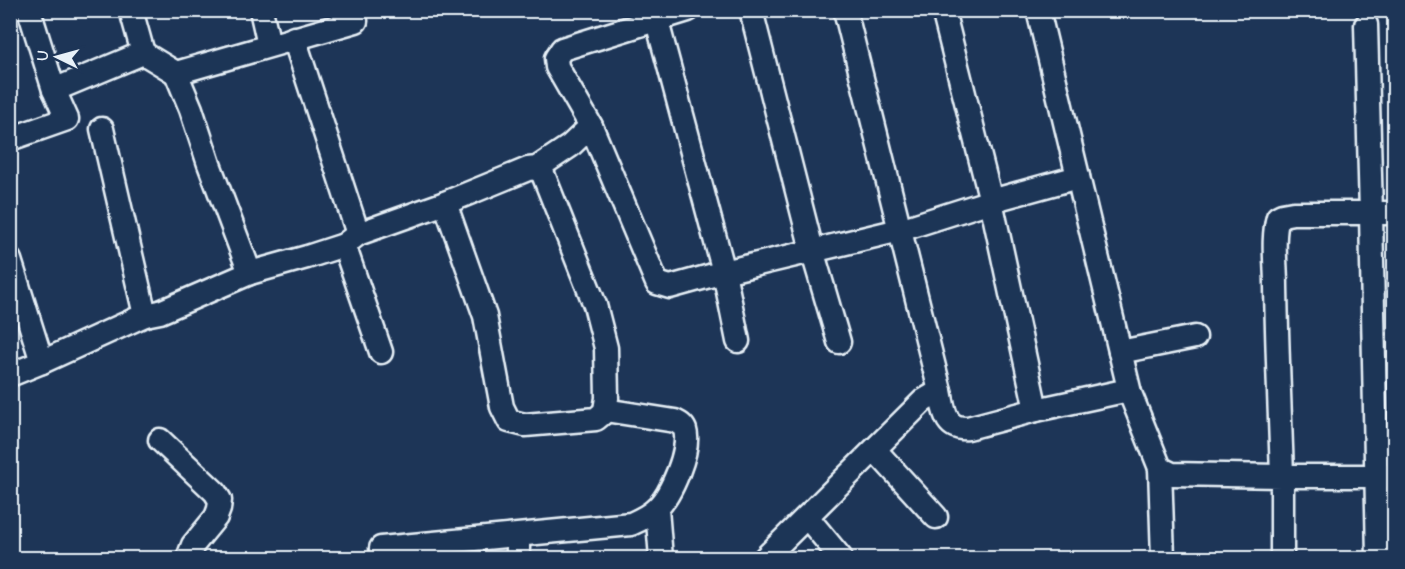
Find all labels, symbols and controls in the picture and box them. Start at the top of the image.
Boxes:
north arrow [27,27,87,87]
text: U [34,50,52,62]

